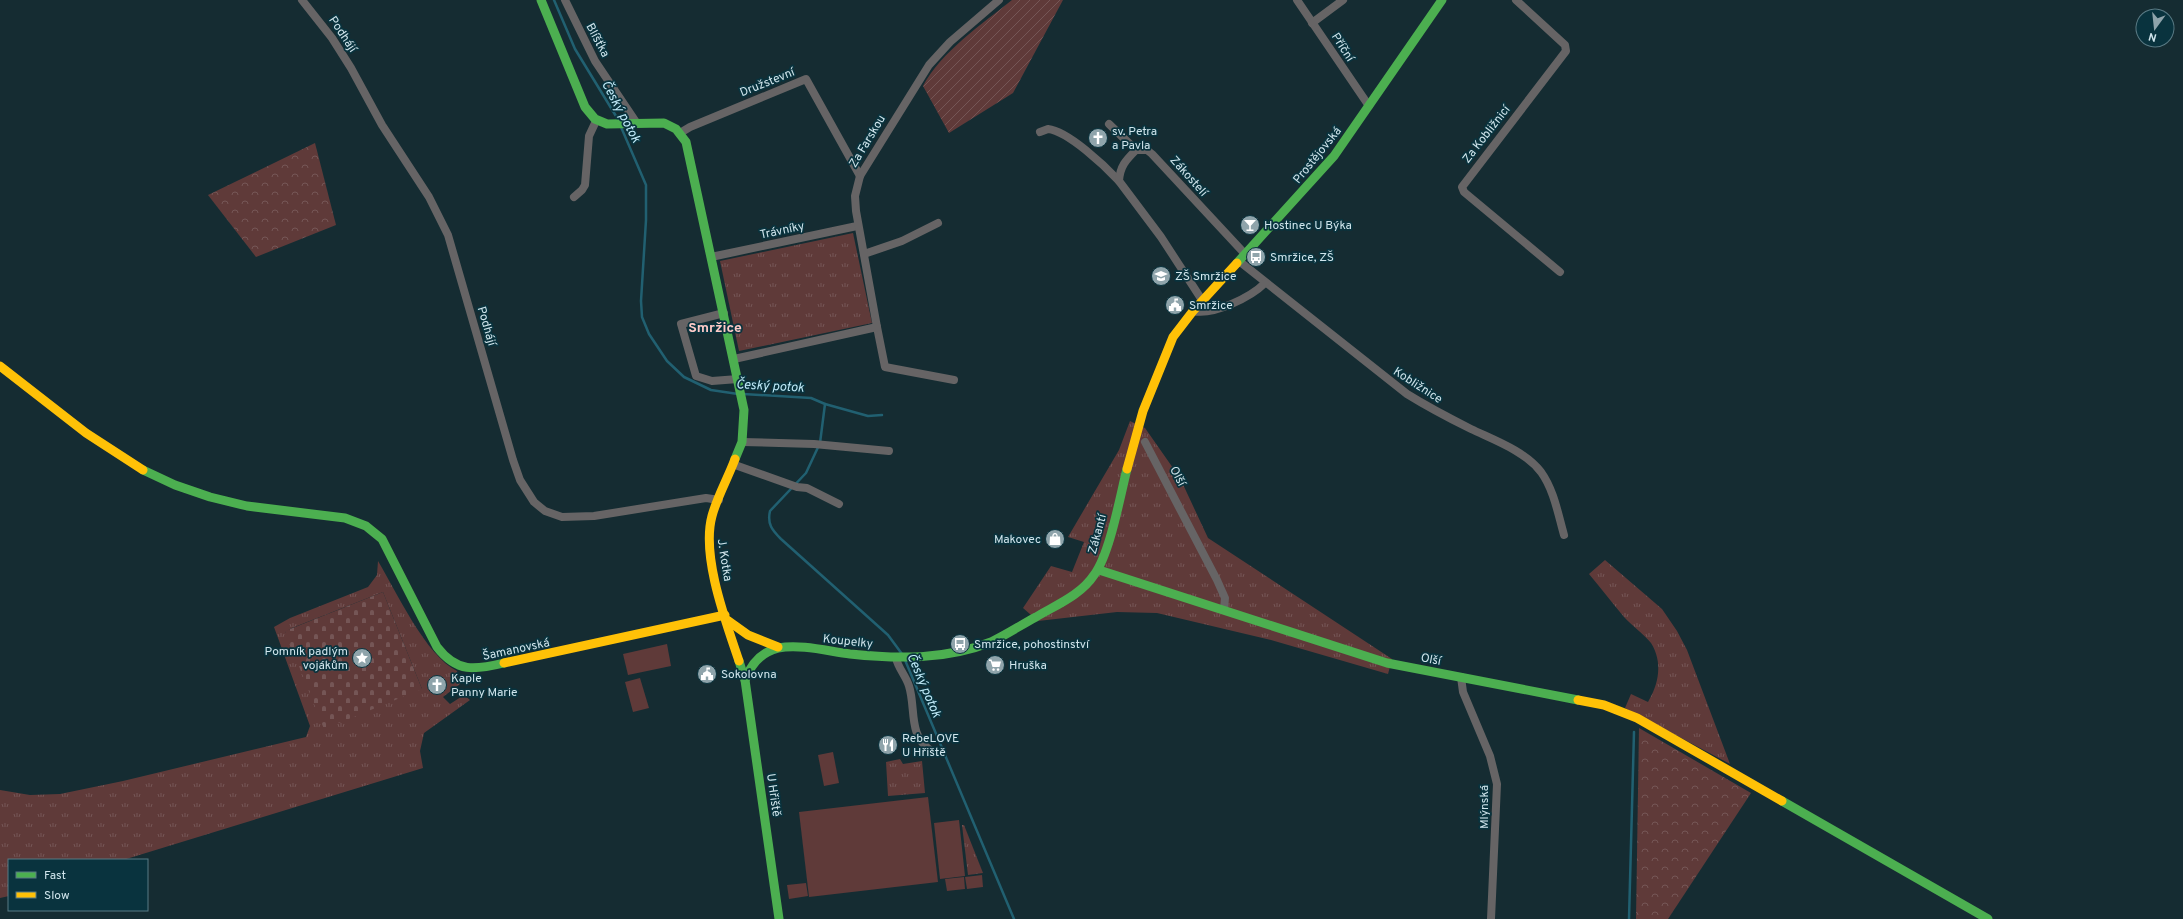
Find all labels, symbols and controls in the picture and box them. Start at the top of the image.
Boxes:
north arrow [2135,8,2175,48]
street label: Podhájí [324,13,361,57]
street label: Blíšťka [581,21,613,60]
text: N [2147,29,2158,44]
street label: Příční [1327,30,1358,66]
street label: Družstevní [738,64,798,101]
water label: Český potok [597,77,645,146]
street label: Za Kobližnicí [1459,102,1515,167]
street label: Za Farskou [846,112,890,171]
place label: sv. Petra a Pavla [1112,124,1157,154]
street label: Prostějovská [1290,124,1346,187]
church icon: sv. Petra a Pavla [1087,127,1109,149]
street label: Zákostelí [1166,153,1211,201]
bar icon: Hostinec U Býka [1239,214,1261,236]
street label: Trávníky [758,218,806,244]
place label: Hostinec U Býka [1264,218,1352,234]
bus stop icon: Smržice, ZŠ [1245,246,1267,268]
place label: Smržice, ZŠ [1270,250,1334,266]
school or university icon: ZŠ Smržice [1150,265,1172,287]
place label: ZŠ Smržice [1175,269,1236,285]
public building icon: Smržice [1164,294,1186,316]
place label: Smržice [1189,298,1233,314]
street label: Podhájí [473,305,500,349]
district label: Smržice [688,320,742,337]
street label: Kobližnice [1390,364,1445,408]
water label: Český potok [735,375,805,397]
street label: Olší [1165,464,1189,490]
street label: Zákantí [1085,512,1111,556]
shop icon: Makovec [1044,528,1066,550]
place label: Makovec [994,532,1041,548]
street label: J. Kotka [713,538,735,582]
street label: Koupelky [822,631,874,653]
bus stop icon: Smržice, pohostinství [949,633,971,655]
street label: Šamanovská [481,635,551,665]
place label: Smržice, pohostinství [974,637,1090,653]
place label: Pomník padlým vojákům [265,644,348,674]
place icon: Pomník padlým vojákům [351,647,373,669]
water label: Český potok [902,650,946,721]
street label: Olší [1419,650,1443,670]
supermarket icon: Hruška [984,654,1006,676]
place label: Hruška [1009,658,1047,674]
public building icon: Sokolovna [696,663,718,685]
place label: Sokolovna [721,667,777,683]
place label: Kaple Panny Marie [451,671,517,701]
church icon: Kaple Panny Marie [426,674,448,696]
place label: RebeLOVE U Hřiště [902,731,959,761]
restaurant icon: RebeLOVE U Hřiště [877,734,899,756]
street label: U Hřiště [762,772,784,818]
street label: Mlýnská [1477,785,1493,829]
legend [8,859,148,911]
text: Fast [44,868,66,884]
text: Slow [44,888,70,904]

